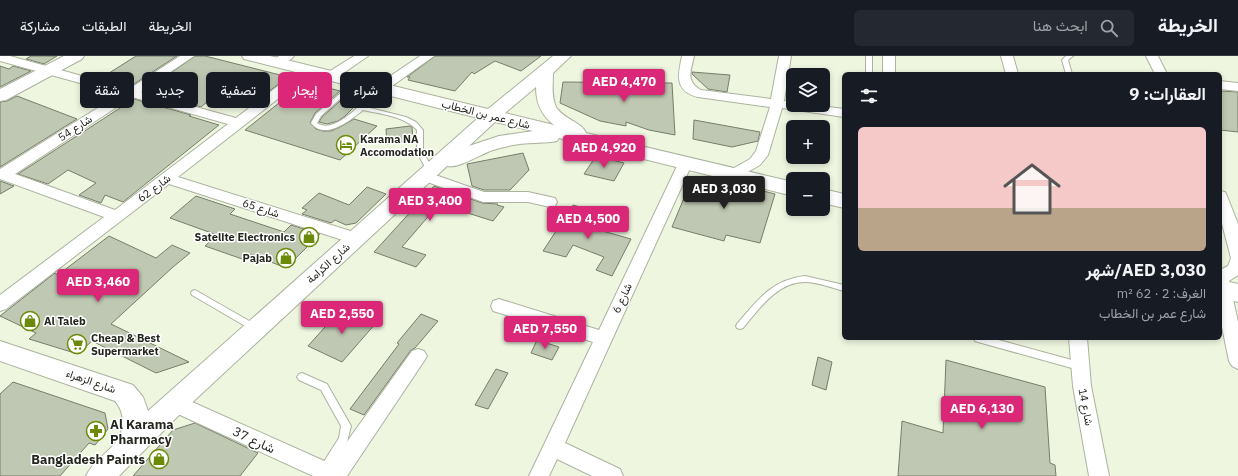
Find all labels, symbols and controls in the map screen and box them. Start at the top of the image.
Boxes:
search box [854,10,1134,46]
text: الخريطة [1158,13,1218,37]
text: ابحث هنا [1033,16,1088,35]
text: مشاركة [20,17,60,35]
text: الطبقات [82,17,126,35]
text: الخريطة [148,17,192,35]
icon: search [1098,17,1120,39]
map controls [786,68,830,216]
button: layers [786,68,830,112]
pin: AED 4,470 [578,69,670,103]
chip: شقة [80,72,134,108]
chip: جديد [142,72,198,108]
chip: تصفية [206,72,270,108]
chip: إيجار [278,72,332,108]
chip: شراء [340,72,392,108]
text: AED 4,470 [592,73,656,90]
text: العقارات: 9 [1129,83,1206,105]
icon: filters [858,85,880,107]
street label: شارع عمر بن الخطاب [440,96,532,133]
street label: شارع 54 [55,112,96,145]
button: + [786,120,830,164]
place label: Karama NA Accomodation [360,132,434,159]
hotel icon: Karama NA Accomodation [335,134,357,156]
pin: AED 4,920 [558,135,650,169]
text: AED 4,920 [572,139,636,156]
icon: home [996,153,1068,225]
street label: شارع 62 [135,171,174,206]
button: − [786,172,830,216]
pin: AED 3,030 [678,176,770,210]
text: AED 3,030 [692,180,756,197]
pin: AED 3,400 [384,188,476,222]
text: AED 3,400 [398,192,462,209]
street label: شارع 65 [240,195,281,222]
pin: AED 4,500 [542,206,634,240]
text: AED 4,500 [556,210,620,227]
shop icon: Satelite Electronics [298,226,320,248]
place label: Satelite Electronics [195,230,295,244]
street label: شارع الكرامة [303,240,354,287]
shop icon: Pajab [275,247,297,269]
place label: Pajab [243,251,272,265]
text: AED 3,030/شهر [1085,259,1206,281]
pin: AED 3,460 [52,269,144,303]
text: AED 3,460 [66,273,130,290]
street label: شارع 6 [609,281,636,316]
text: الغرف: 2 · 62 m² [1117,285,1206,302]
pin: AED 2,550 [296,301,388,335]
text: AED 2,550 [310,305,374,322]
text: شارع عمر بن الخطاب [1099,305,1206,322]
shop icon: Al Taleb [19,310,41,332]
place label: Al Taleb [44,314,86,328]
pin: AED 7,550 [499,316,591,350]
text: AED 7,550 [513,320,577,337]
place label: Cheap & Best Supermarket [91,331,160,358]
supermarket icon: Cheap & Best Supermarket [66,333,88,355]
street label: شارع الزهراء [64,366,118,397]
street label: شارع 14 [1075,387,1097,427]
pin: AED 6,130 [936,396,1028,430]
text: AED 6,130 [950,400,1014,417]
place label: Al Karama Pharmacy [110,416,174,448]
pharmacy icon: Al Karama Pharmacy [85,420,107,442]
street label: شارع 37 [230,423,278,458]
shop icon: Bangladesh Paints [148,448,170,470]
place label: Bangladesh Paints [31,451,145,468]

